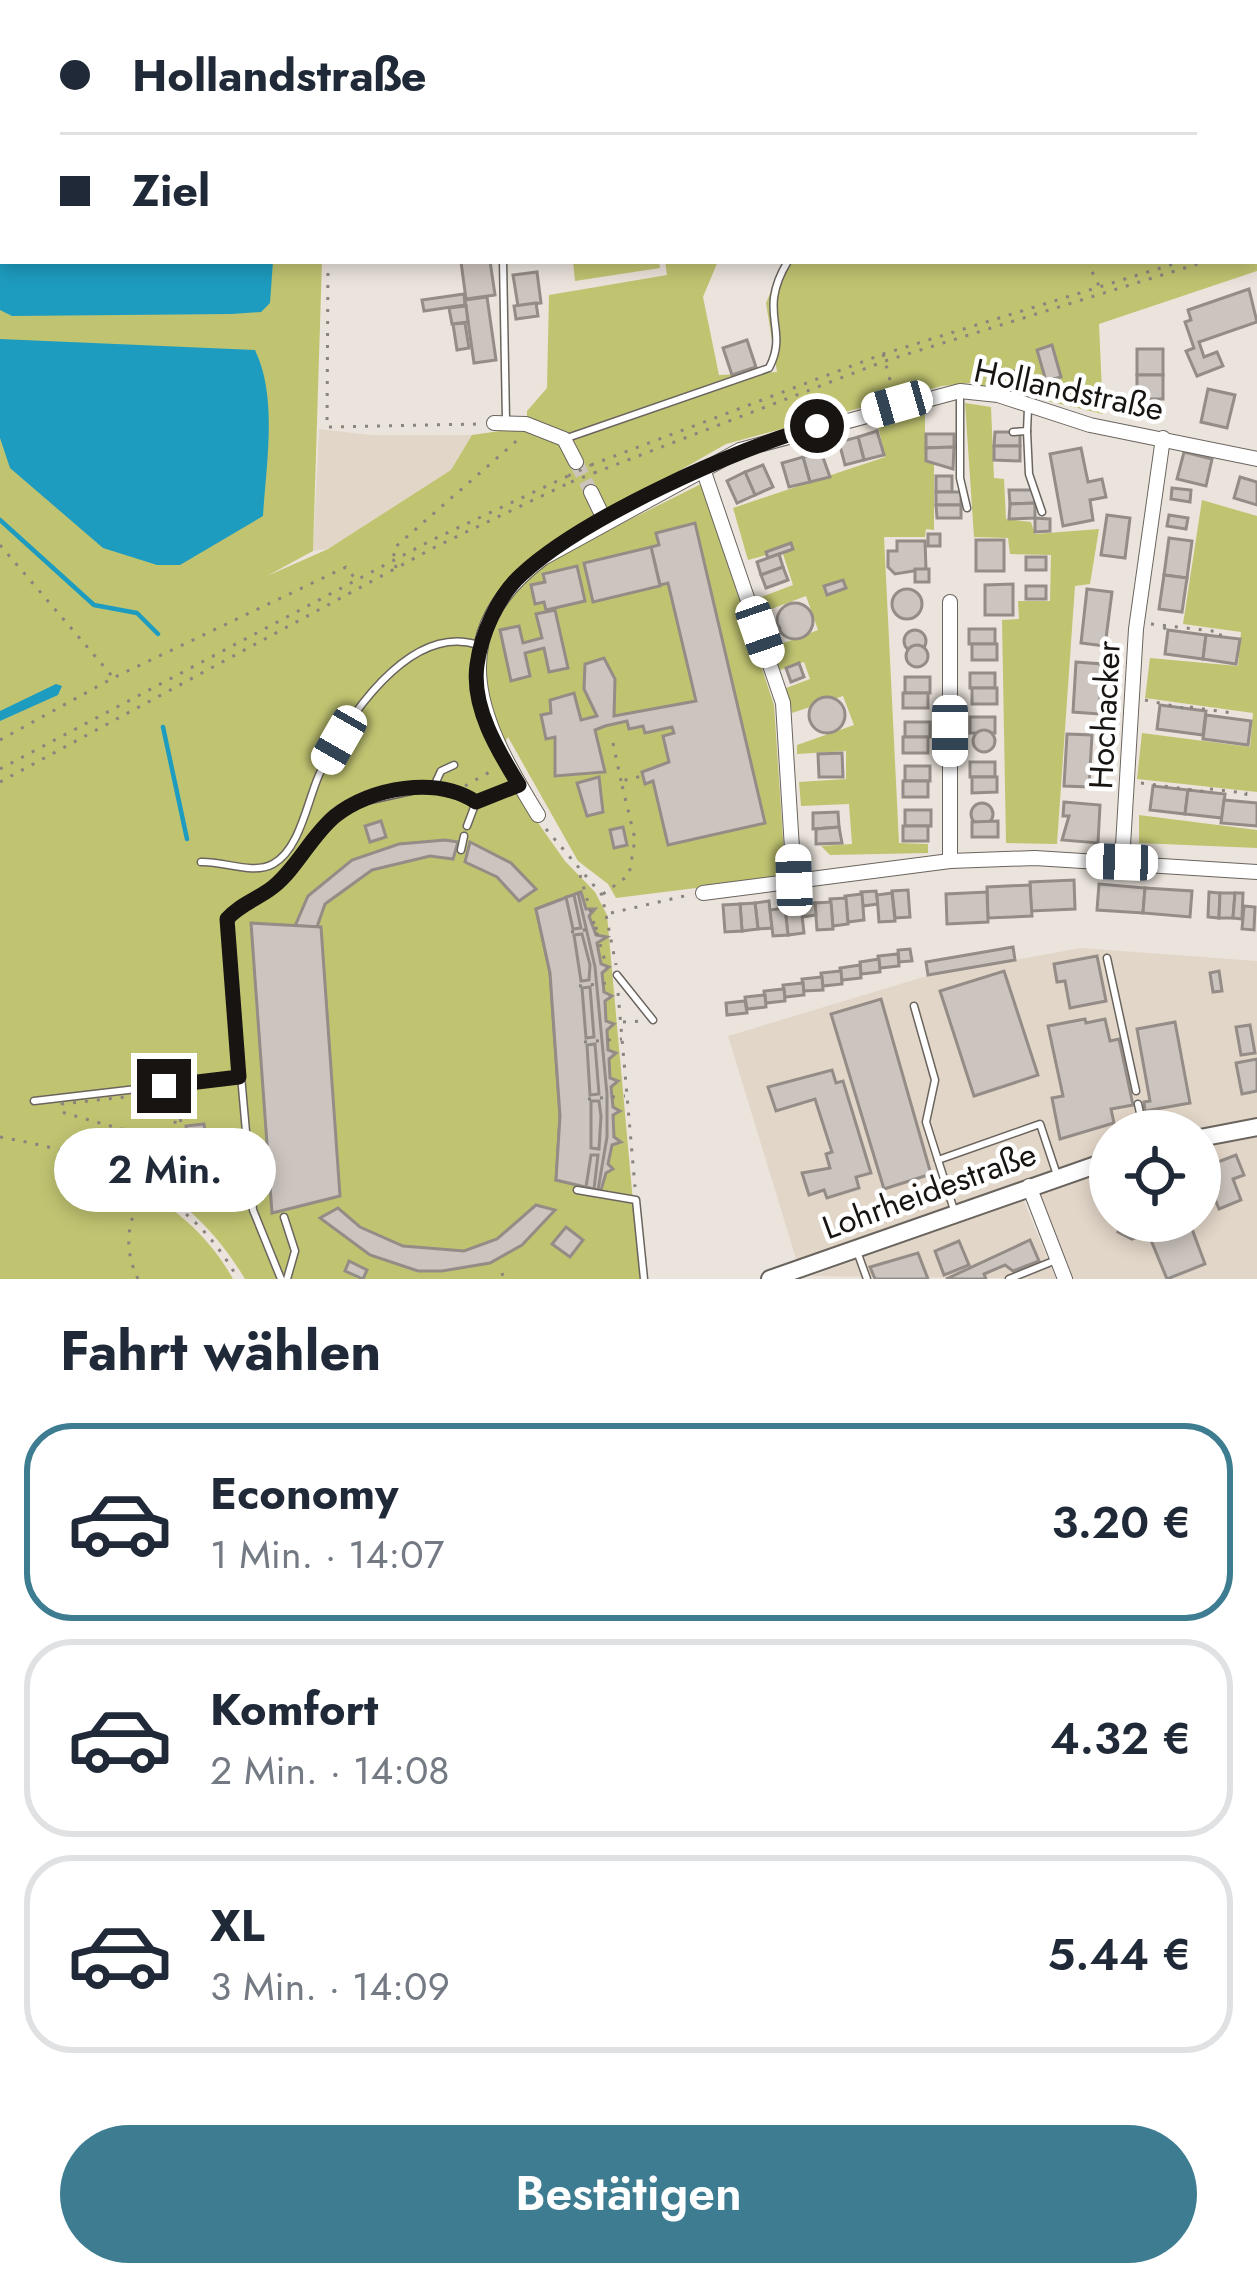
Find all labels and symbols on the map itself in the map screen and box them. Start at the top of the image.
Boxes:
street label: Hollandstraße [970,346,1168,433]
car [857,377,937,431]
route start [790,399,844,453]
car [731,592,789,672]
street label: Hochacker [1077,639,1132,791]
car [932,695,968,767]
car [305,700,373,780]
car [775,843,813,917]
car [1085,843,1159,881]
route end [137,1059,191,1113]
callout: 2 Min. [53,1128,275,1212]
street label: Lohrheidestraße [816,1130,1043,1251]

